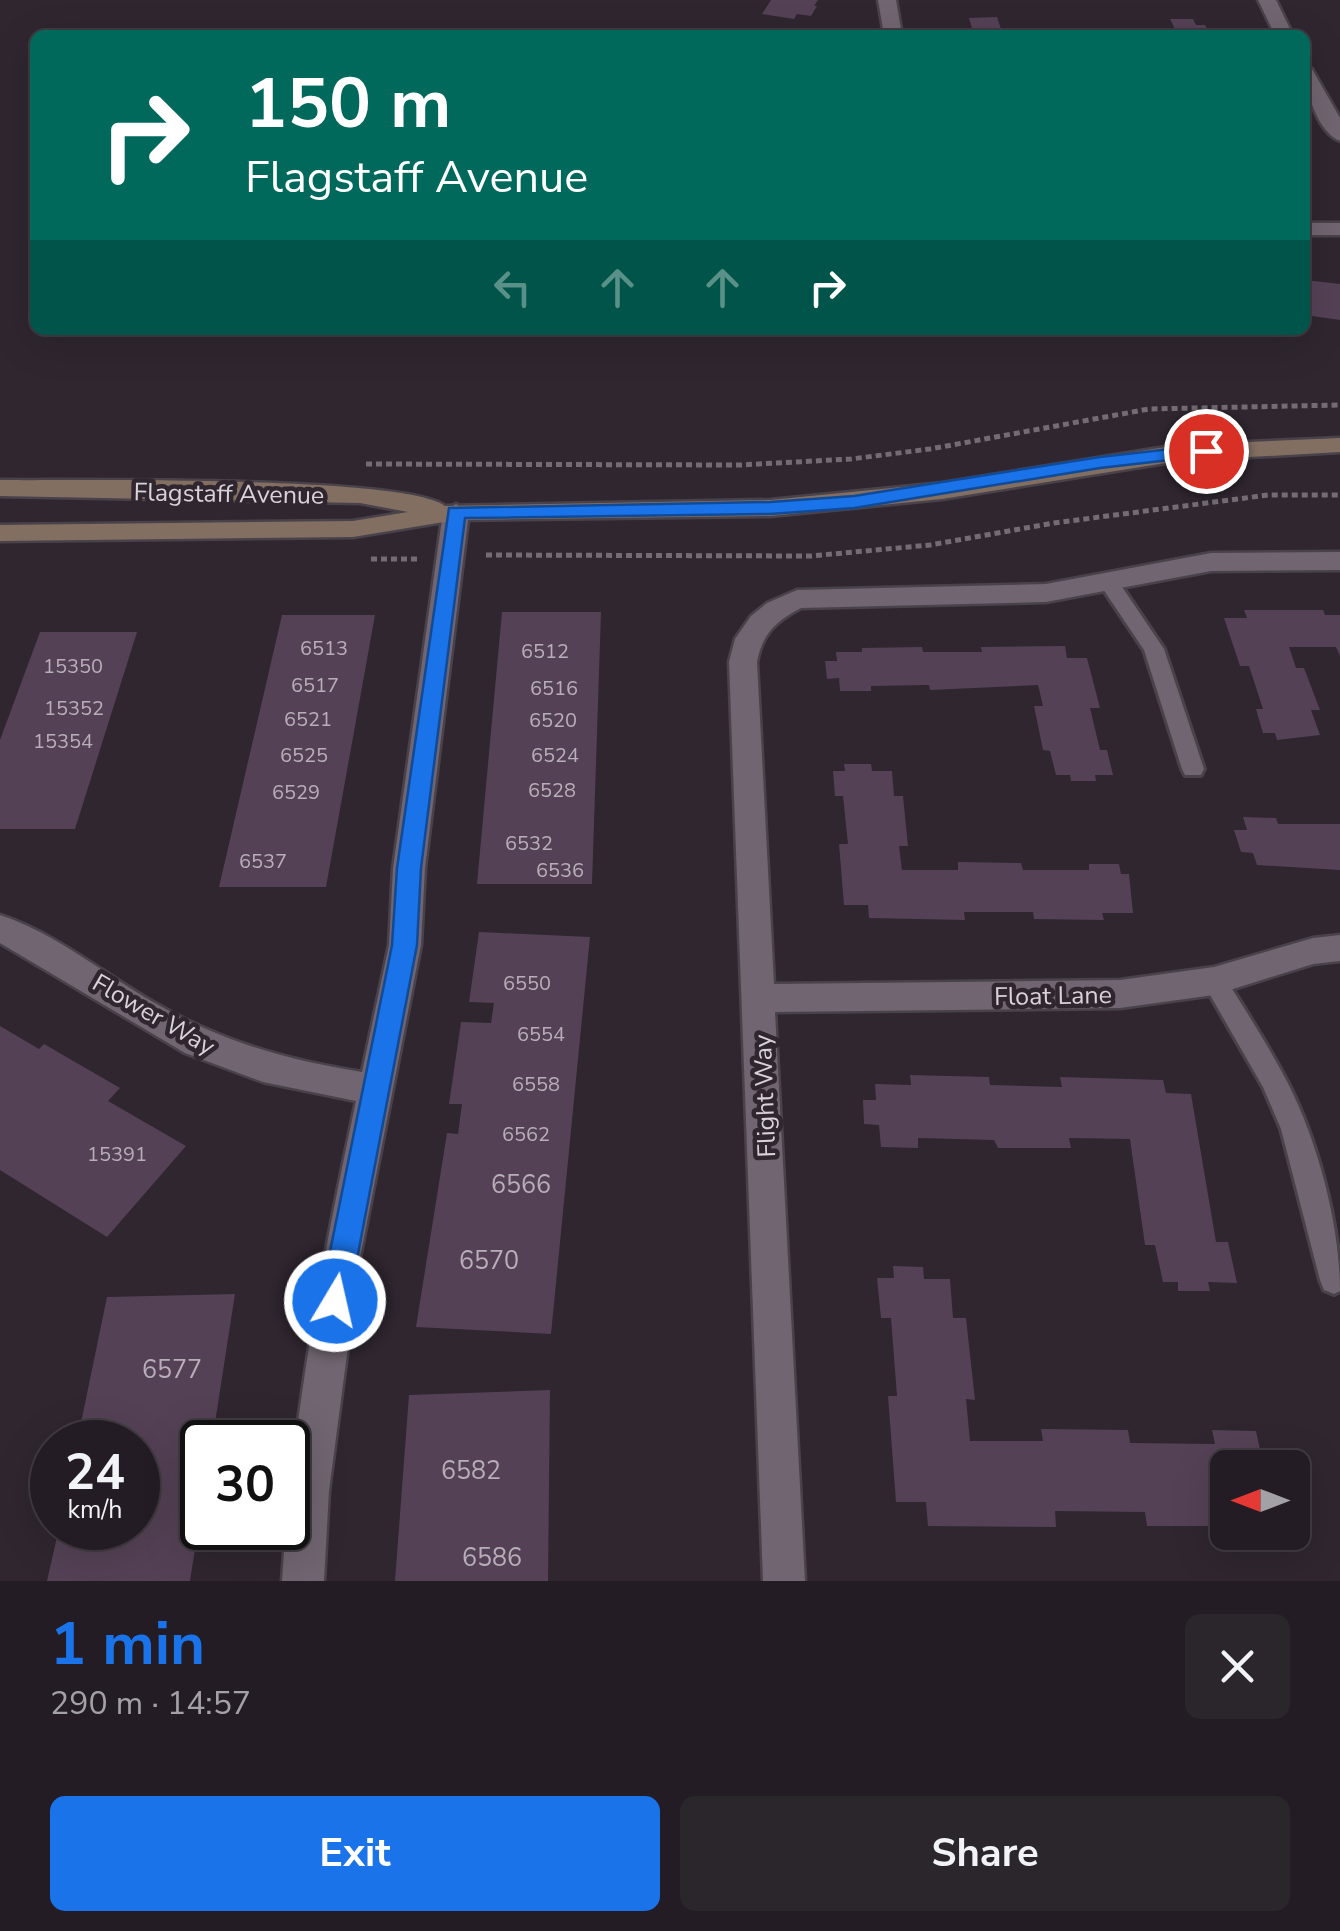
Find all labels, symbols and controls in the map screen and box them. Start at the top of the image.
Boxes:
text: 150 m [245,56,451,152]
icon: right [80,70,210,200]
text: Flagstaff Avenue [245,147,588,208]
icon: left [485,260,540,315]
icon: ahead [590,260,645,315]
icon: ahead [695,260,750,315]
icon: right [800,260,855,315]
pin [1164,409,1249,494]
icon: arrive [1179,424,1234,479]
street label: Flagstaff Avenue [133,475,325,513]
house number: 6513 [300,635,348,662]
house number: 6512 [521,638,569,665]
house number: 15350 [43,653,103,680]
house number: 6517 [291,672,339,699]
house number: 6516 [530,675,578,702]
house number: 15352 [44,695,104,722]
house number: 6521 [284,706,332,733]
house number: 6520 [529,707,577,734]
house number: 15354 [33,728,93,755]
house number: 6525 [280,742,328,769]
house number: 6524 [531,742,579,769]
house number: 6528 [528,777,576,804]
house number: 6529 [272,779,320,806]
house number: 6532 [505,830,553,857]
house number: 6537 [239,848,287,875]
house number: 6536 [536,857,584,884]
street label: Flower Way [86,966,221,1064]
house number: 6550 [503,970,551,997]
street label: Float Lane [994,978,1112,1014]
house number: 6554 [517,1021,565,1048]
street label: Flight Way [746,1034,784,1158]
house number: 6558 [512,1071,560,1098]
house number: 6562 [502,1121,550,1148]
house number: 15391 [87,1141,147,1168]
house number: 6566 [491,1168,551,1202]
house number: 6570 [459,1244,519,1278]
position arrow [283,1249,387,1353]
house number: 6577 [142,1353,202,1387]
speed limit sign: 30 [180,1420,310,1550]
text: 24 [65,1438,125,1507]
north arrow [1210,1450,1310,1550]
map controls [1210,1450,1310,1550]
house number: 6582 [441,1454,501,1488]
text: km/h [67,1493,123,1527]
house number: 6586 [462,1541,522,1575]
text: 1 min [50,1603,205,1685]
button: close [1185,1614,1290,1719]
text: 290 m · 14:57 [50,1682,251,1725]
button: Exit [50,1796,660,1911]
button: Share [680,1796,1290,1911]

